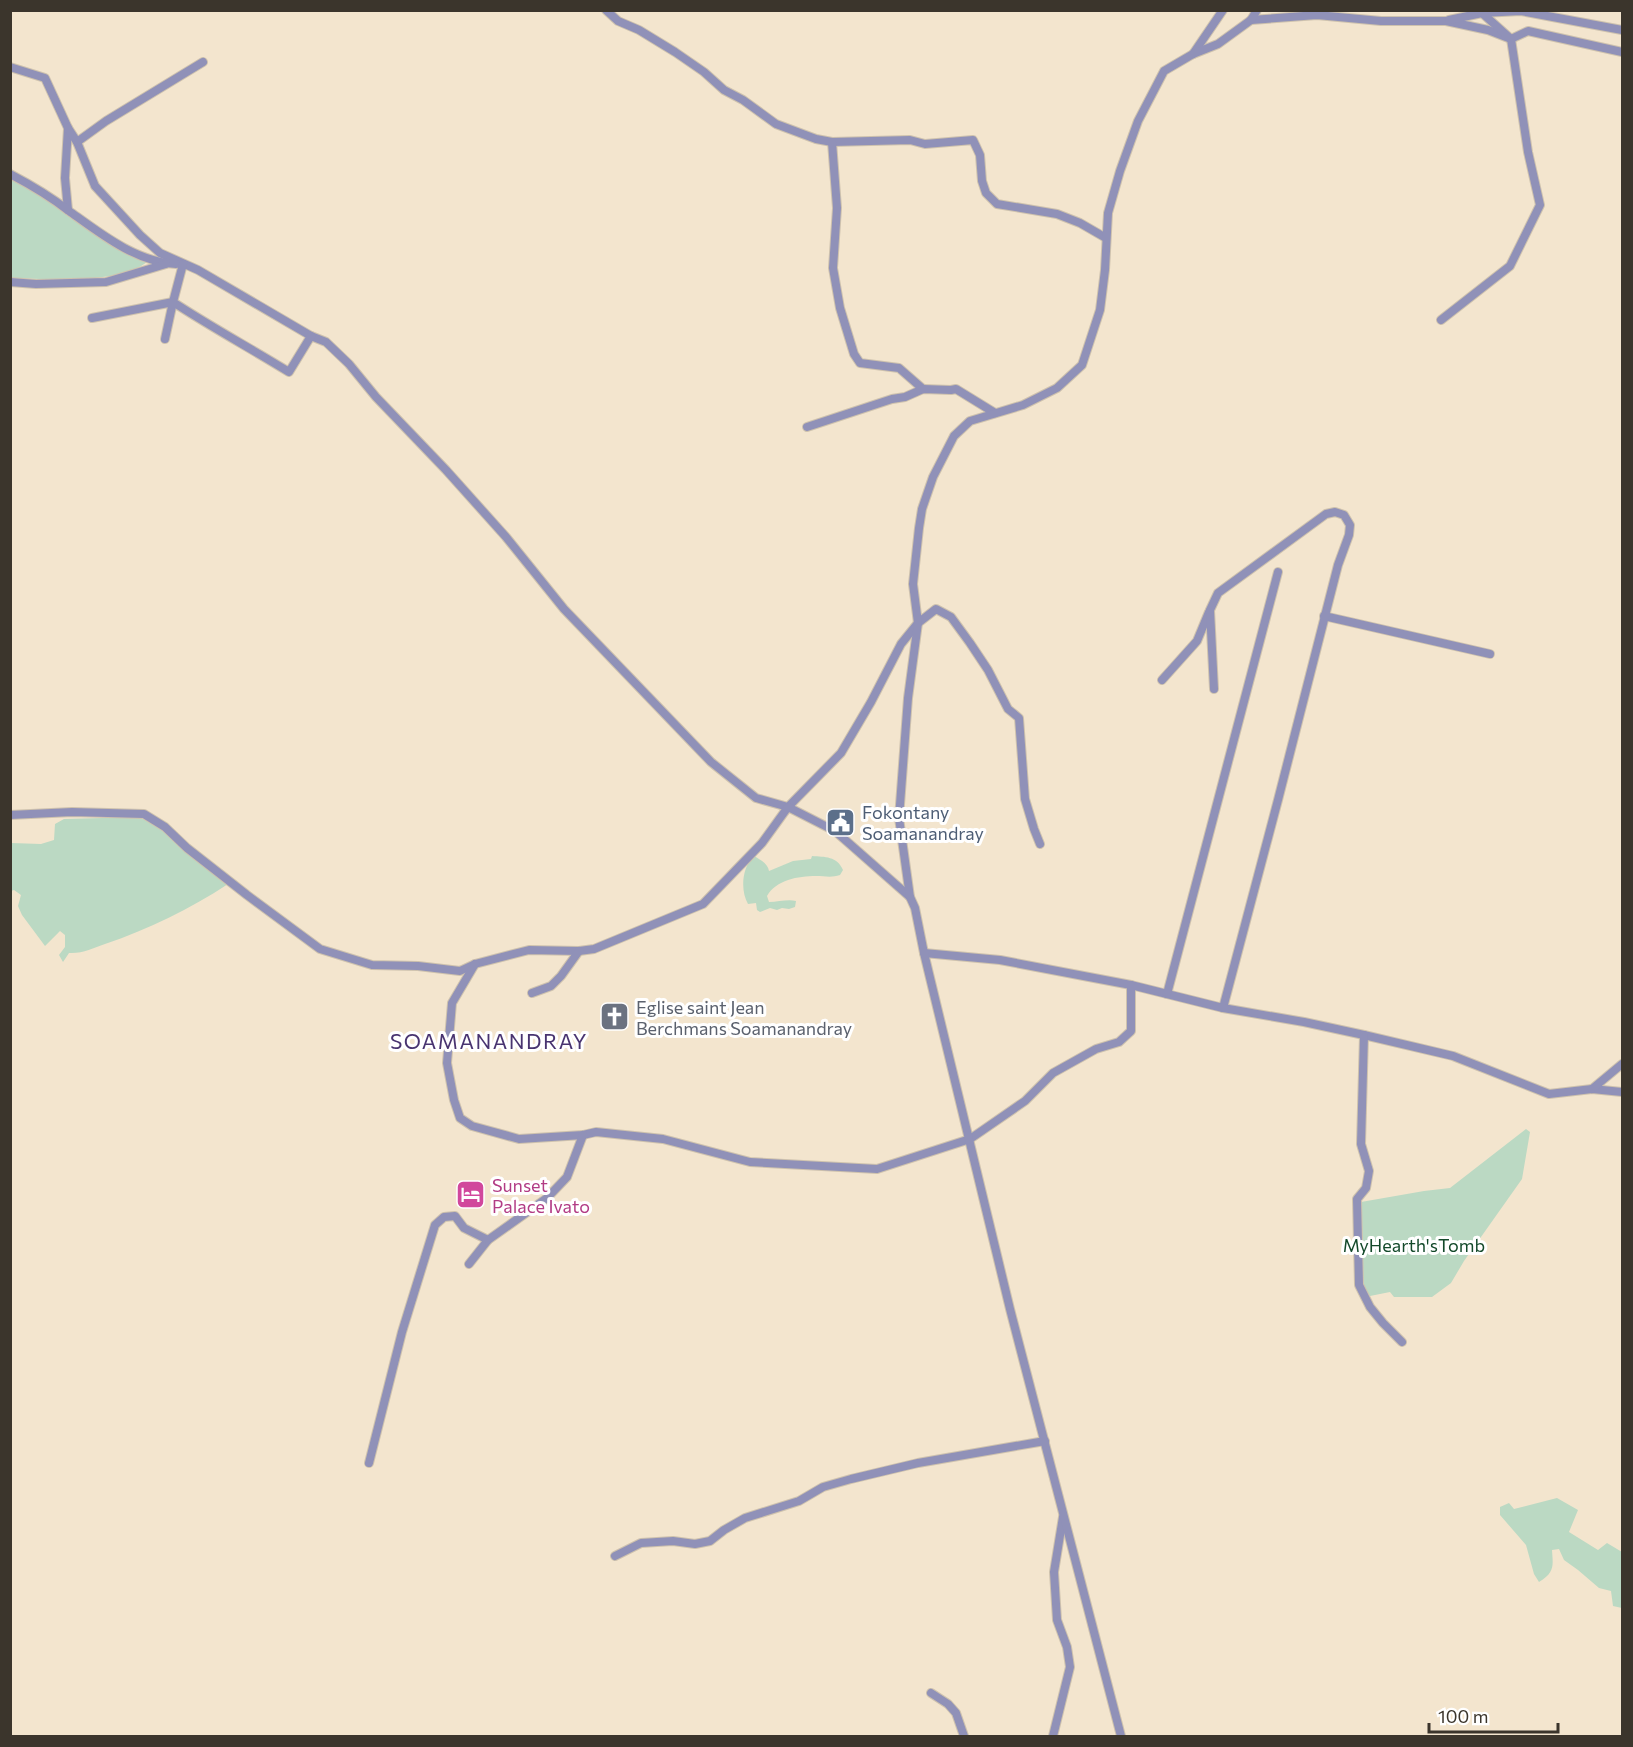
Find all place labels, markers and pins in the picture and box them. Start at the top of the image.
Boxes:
place label: Fokontany Soamanandray [862,801,984,844]
public building icon: Fokontany Soamanandray [825,806,857,838]
place label: Eglise saint Jean Berchmans Soamanandray [636,996,852,1039]
church icon: Eglise saint Jean Berchmans Soamanandray [599,1001,631,1033]
place label: Sunset Palace Ivato [492,1174,590,1217]
hotel icon: Sunset Palace Ivato [455,1179,487,1211]

